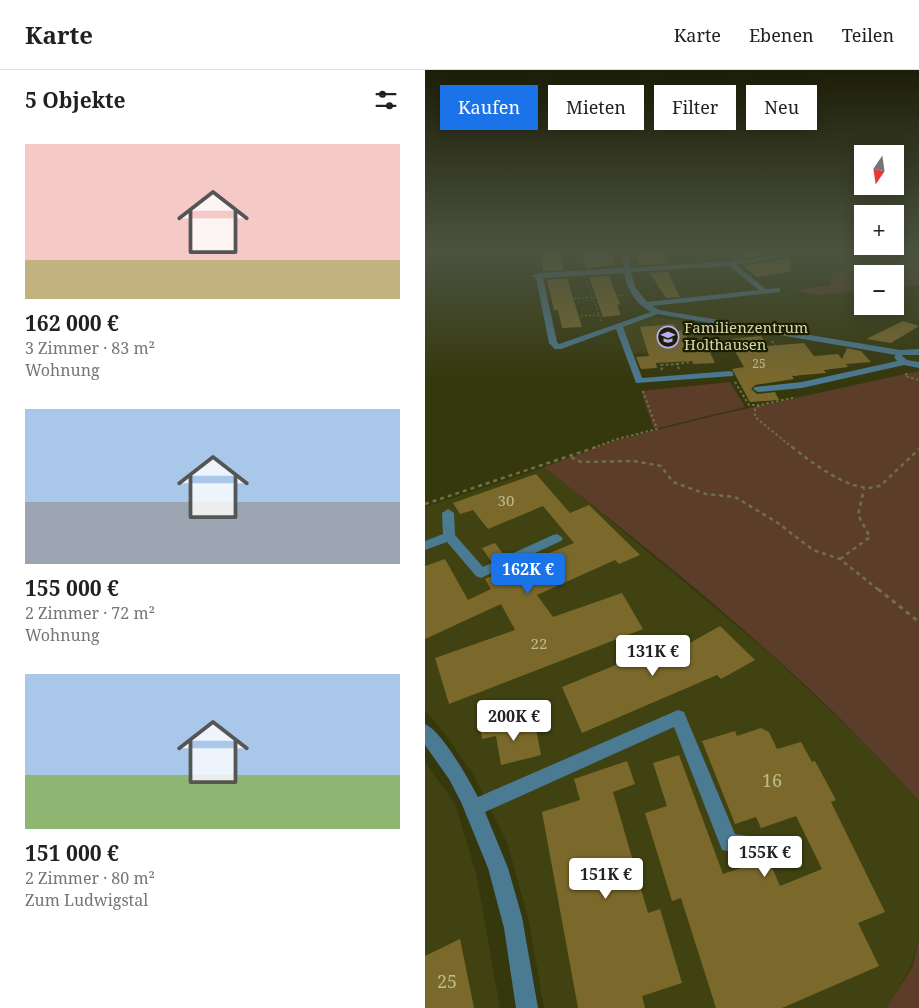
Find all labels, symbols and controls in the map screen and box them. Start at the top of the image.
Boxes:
text: Karte [25,18,93,51]
text: Karte [674,23,721,47]
text: Ebenen [749,23,814,47]
text: Teilen [842,23,894,47]
chip: Kaufen [440,85,538,130]
chip: Mieten [548,85,644,130]
chip: Filter [654,85,736,130]
chip: Neu [746,85,817,130]
text: 5 Objekte [25,86,126,114]
icon: filters [372,86,400,114]
north arrow [854,145,904,195]
map controls [854,145,904,315]
icon: home [168,177,258,267]
button: + [854,205,904,255]
button: − [854,265,904,315]
text: 162 000 € [25,309,119,337]
place label: Familienzentrum Holthausen [684,317,808,354]
school or university icon: Familienzentrum Holthausen [656,325,680,349]
text: 3 Zimmer · 83 m² [25,337,155,359]
house number: 25 [752,355,766,372]
text: Wohnung [25,359,100,381]
icon: home [168,442,258,532]
house number: 30 [498,490,514,510]
pin: 162K € [487,552,569,595]
text: 162K € [502,558,554,580]
text: 155 000 € [25,574,119,602]
text: 2 Zimmer · 72 m² [25,602,155,624]
text: Wohnung [25,624,100,646]
house number: 22 [531,633,547,653]
pin: 131K € [612,634,694,677]
text: 131K € [627,640,679,662]
pin: 200K € [473,700,555,742]
text: 200K € [488,705,540,727]
icon: home [168,707,258,797]
house number: 16 [762,768,782,792]
pin: 155K € [724,836,806,878]
text: 151 000 € [25,839,119,867]
text: 155K € [739,841,791,863]
pin: 151K € [565,858,647,900]
text: 151K € [580,863,632,885]
text: 2 Zimmer · 80 m² [25,867,155,889]
text: Zum Ludwigstal [25,889,148,911]
house number: 25 [437,969,457,993]

